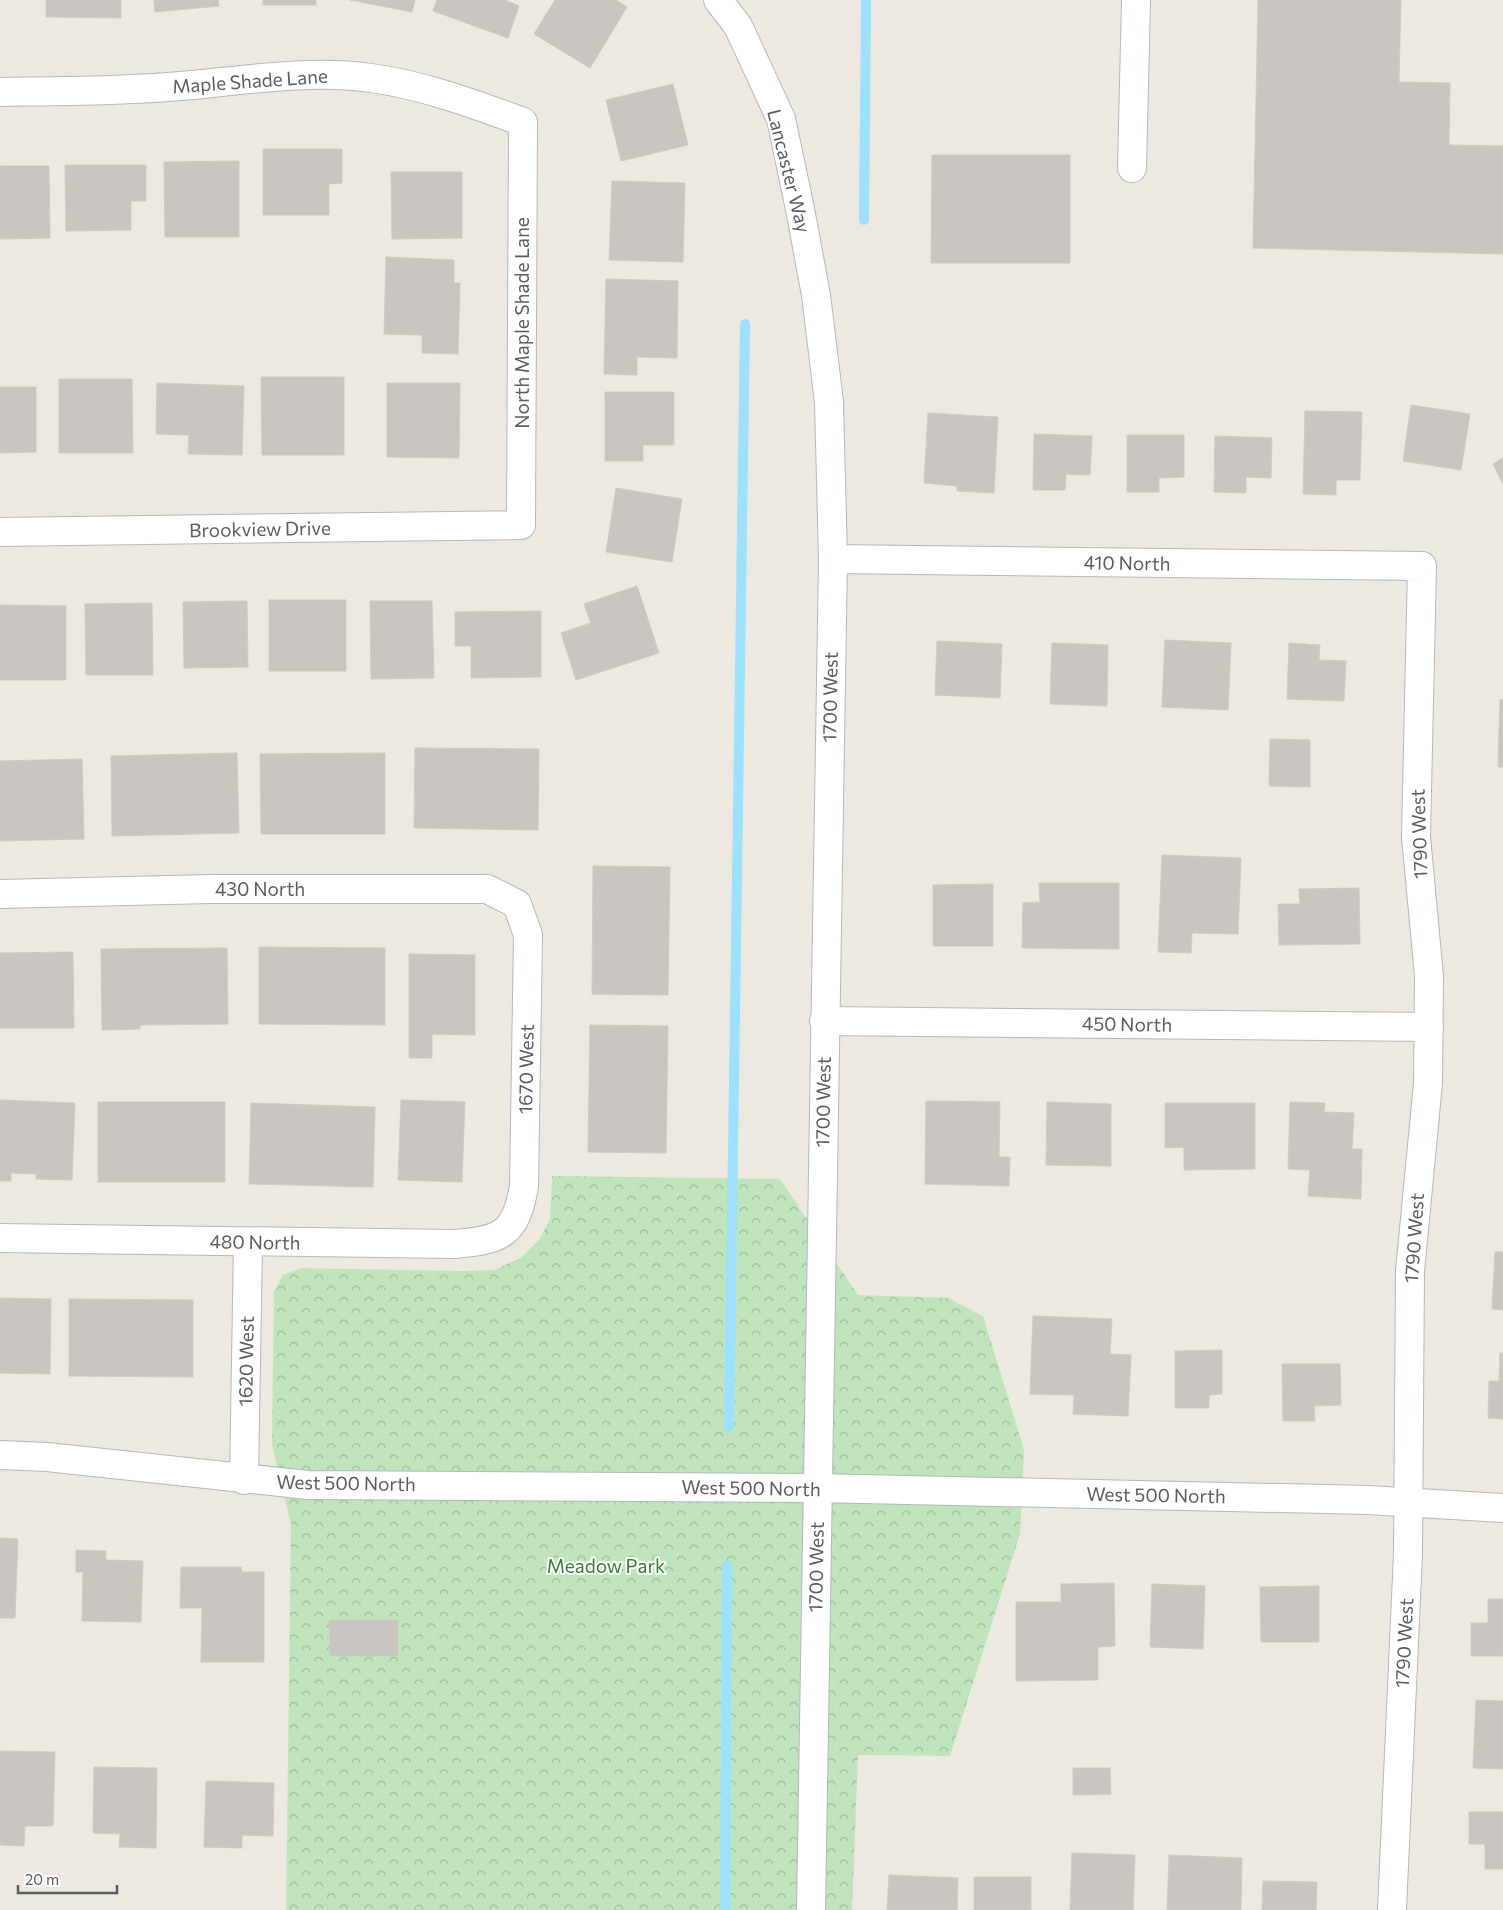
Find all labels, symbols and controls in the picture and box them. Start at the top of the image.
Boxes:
street label: Maple Shade Lane [171,64,329,97]
street label: Lancaster Way [763,107,816,235]
street label: North Maple Shade Lane [510,217,533,429]
street label: Brookview Drive [189,516,331,541]
street label: 410 North [1083,550,1171,575]
street label: 1700 West [817,651,842,743]
street label: 1790 West [1405,788,1432,879]
street label: 430 North [215,877,305,900]
street label: 450 North [1082,1011,1172,1036]
street label: 1670 West [513,1024,538,1114]
street label: 1700 West [810,1056,835,1148]
street label: 1790 West [1399,1192,1428,1284]
street label: 480 North [209,1229,301,1254]
street label: 1620 West [233,1315,258,1406]
street label: West 500 North [276,1470,416,1495]
street label: West 500 North [681,1475,821,1500]
street label: West 500 North [1086,1482,1226,1507]
street label: 1700 West [803,1521,828,1613]
park label: Meadow Park [547,1554,665,1577]
street label: 1790 West [1390,1597,1417,1689]
scale bar [18,1862,116,1894]
text: 20 m [25,1870,59,1888]

